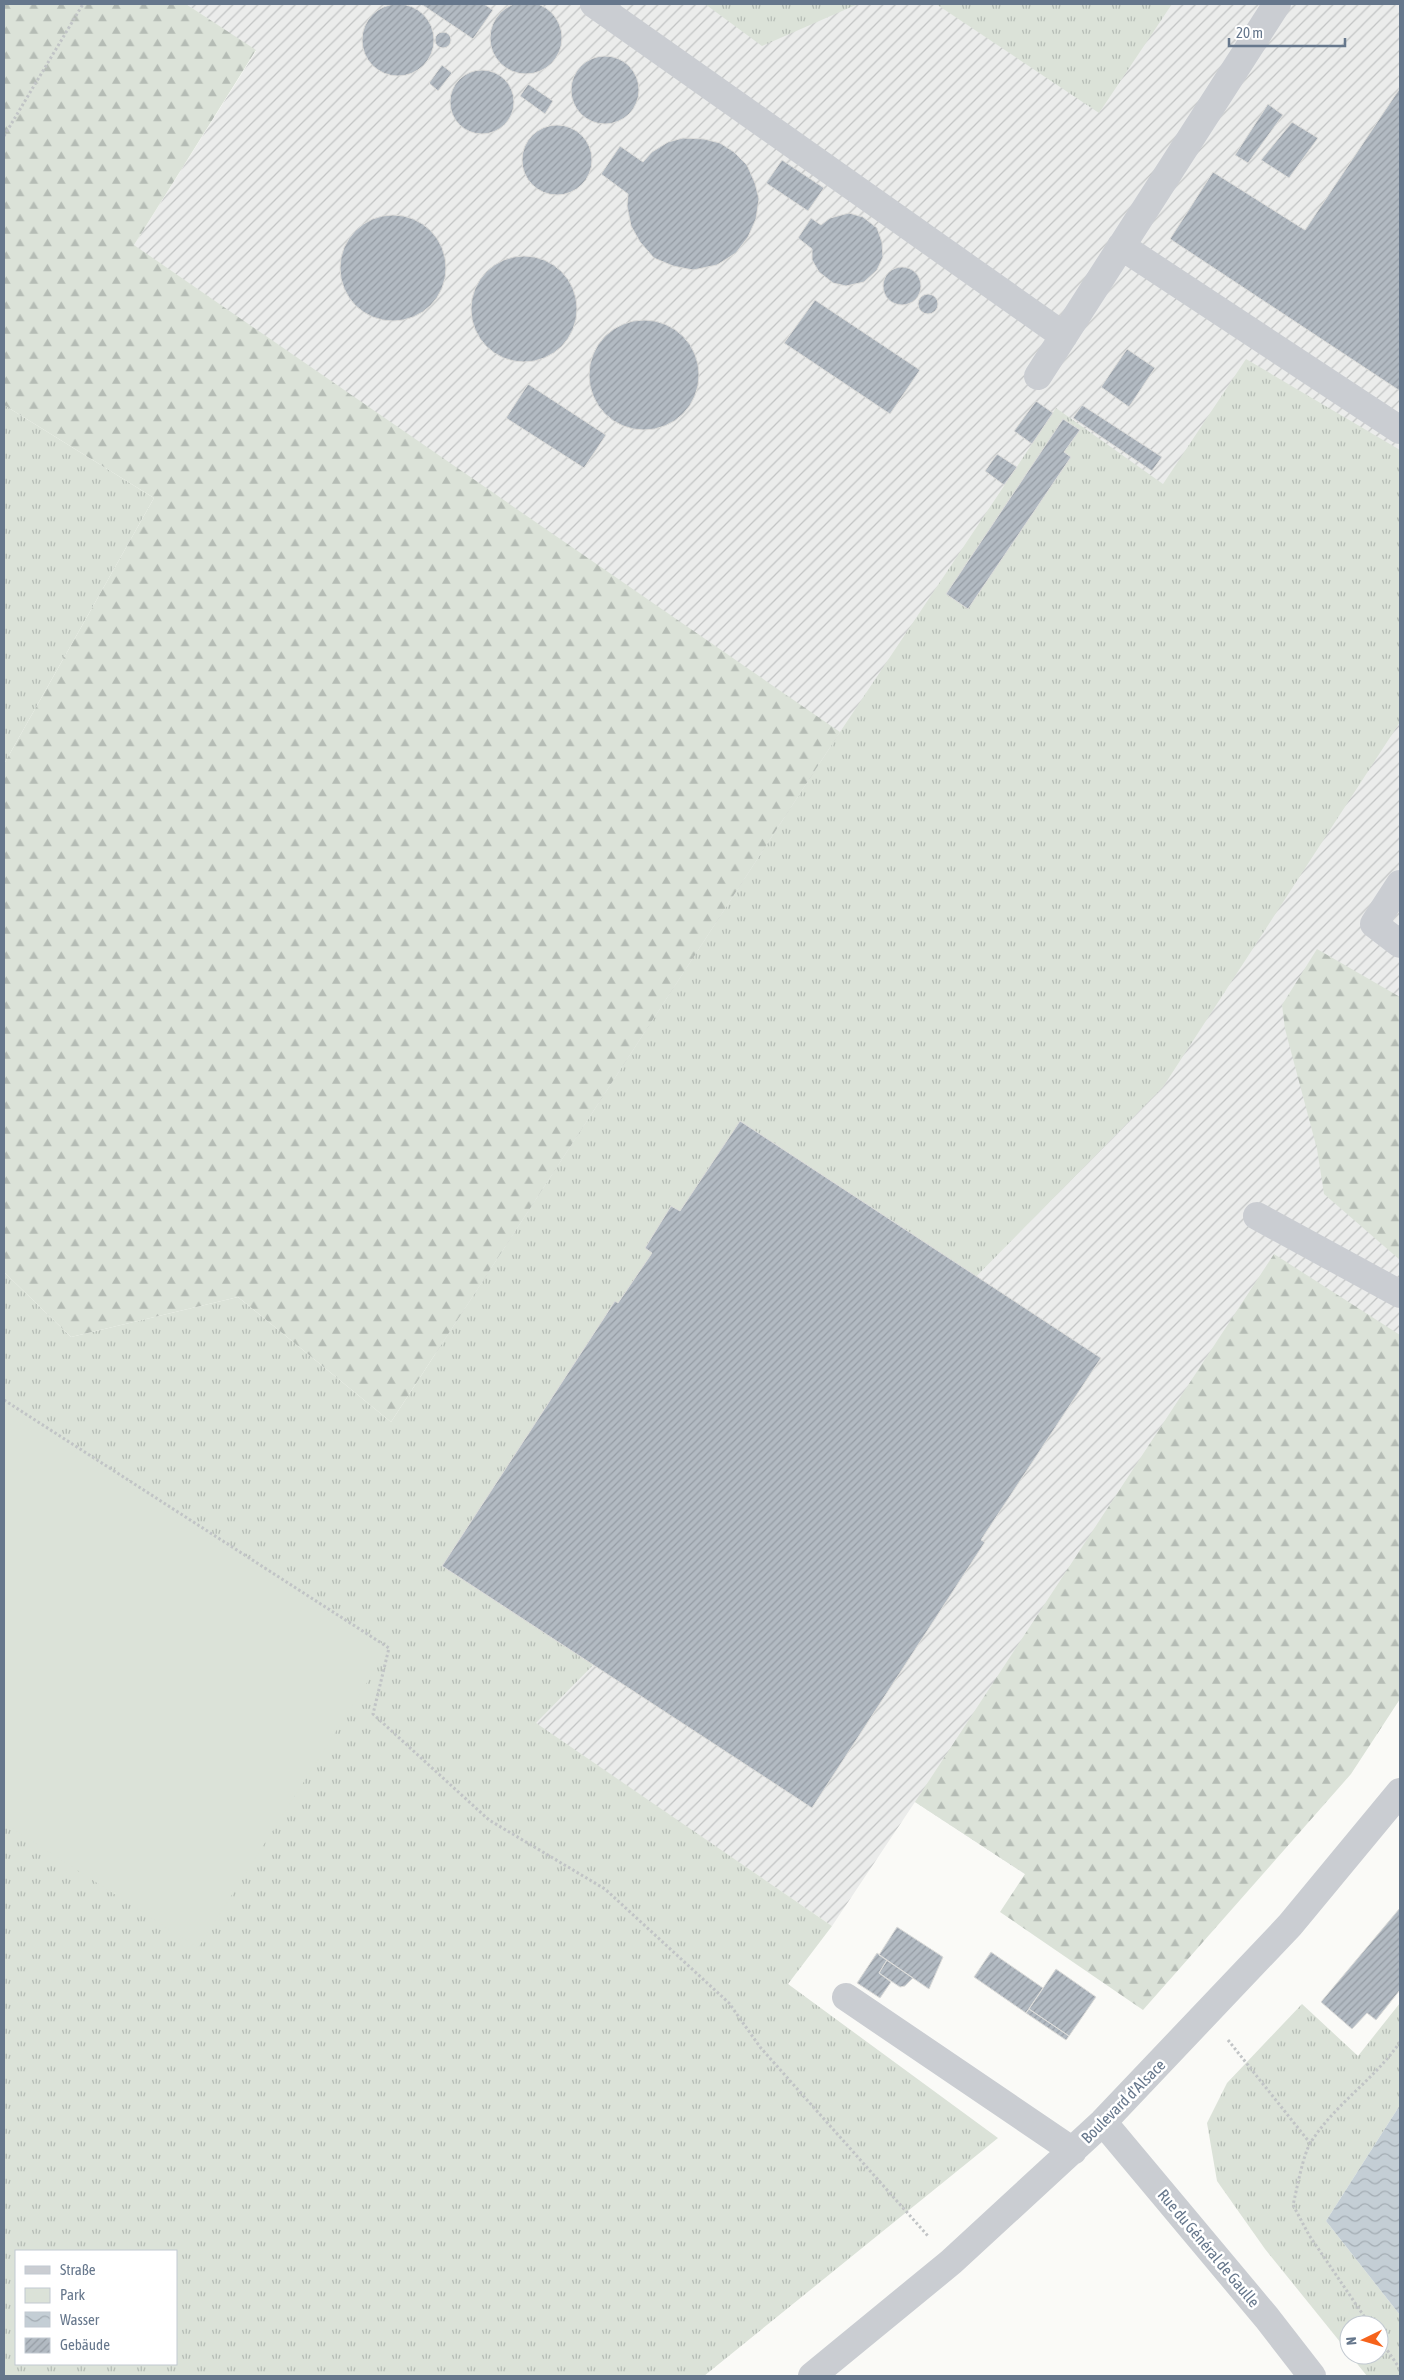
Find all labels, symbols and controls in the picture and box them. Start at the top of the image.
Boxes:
scale bar [1229,15,1345,47]
text: 20 m [1236,24,1263,41]
street label: Boulevard d'Alsace [1077,2055,1169,2147]
street label: Rue du Général de Gaulle [1155,2186,1263,2310]
legend [15,2250,178,2365]
text: Straße [60,2261,96,2278]
text: Park [60,2286,85,2303]
text: Wasser [60,2311,100,2328]
north arrow [1339,2315,1389,2365]
text: Gebäude [60,2336,110,2353]
text: N [1343,2336,1359,2346]

